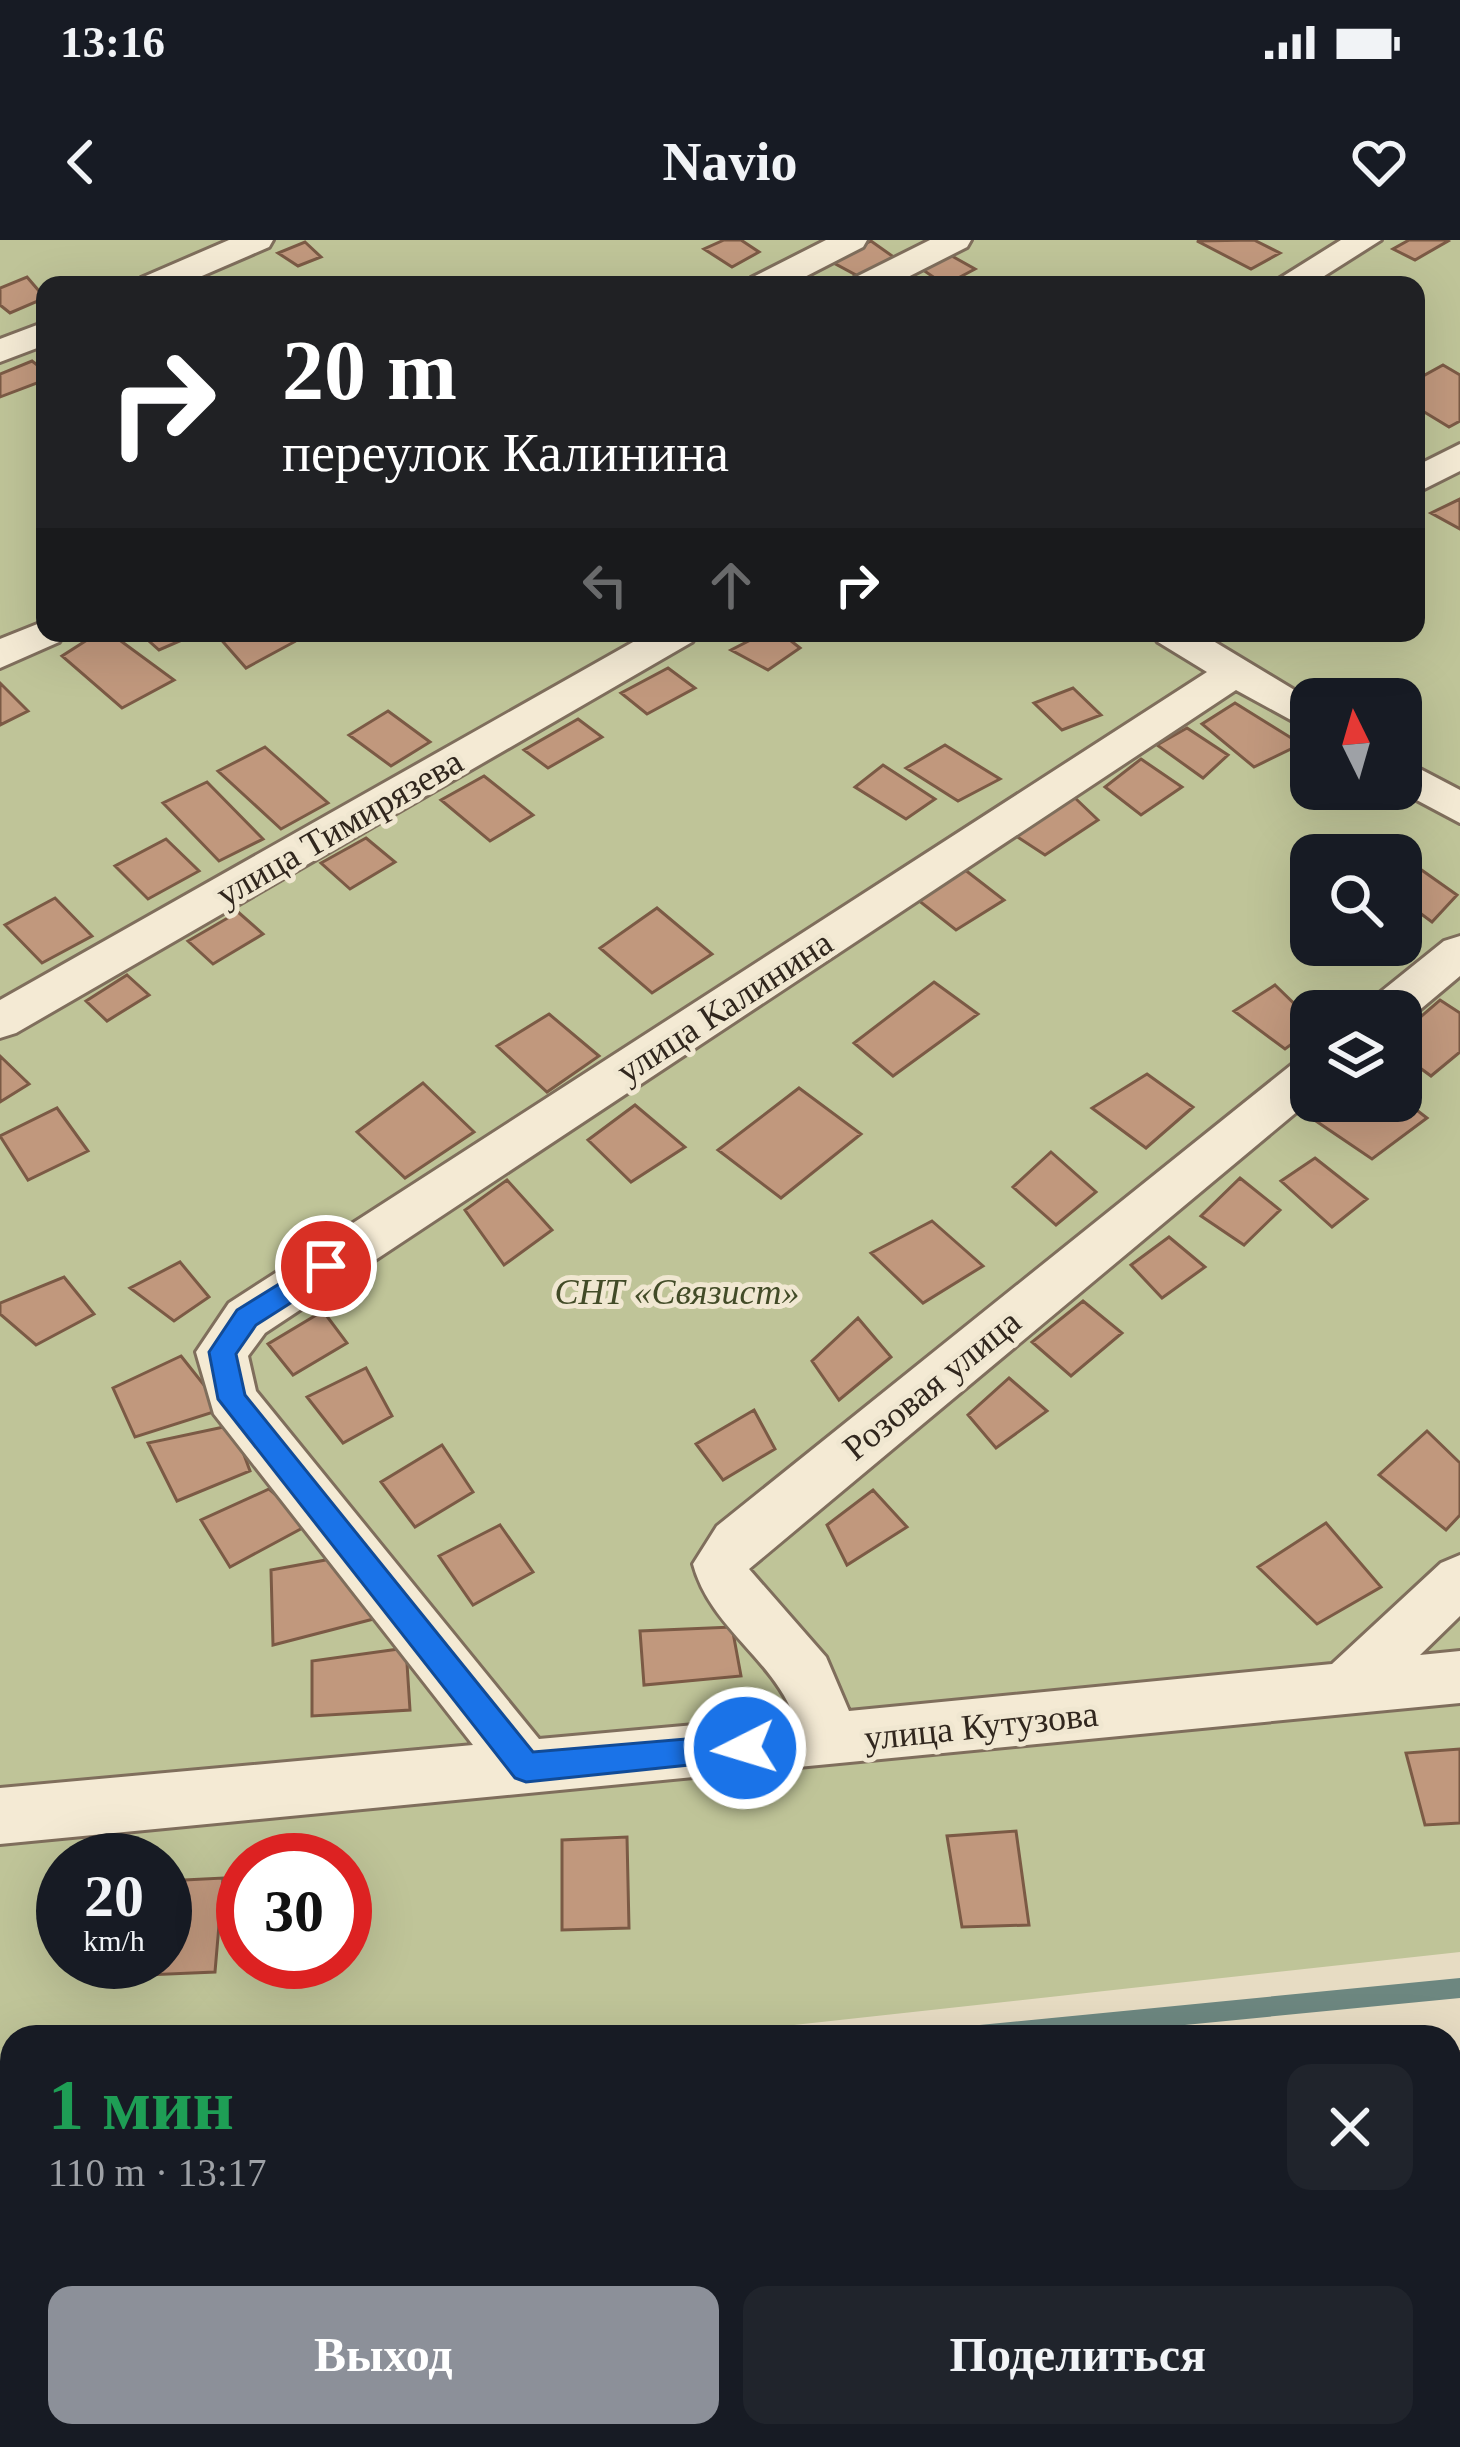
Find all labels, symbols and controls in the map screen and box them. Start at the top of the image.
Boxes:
text: 13:16 [60,17,165,67]
icon: back [48,129,114,195]
icon: heart [1346,129,1412,195]
text: Navio [663,132,798,192]
icon: right [84,324,240,480]
text: 20 m [282,324,457,417]
text: переулок Калинина [282,423,729,483]
icon: left [572,552,638,618]
icon: ahead [698,552,764,618]
icon: right [824,552,890,618]
north arrow [1290,678,1422,810]
map controls [1290,678,1422,1122]
street label: улица Тимирязева [209,741,470,915]
button: search [1290,834,1422,966]
street label: улица Калинина [609,922,840,1091]
button: layers [1290,990,1422,1122]
pin [275,1215,377,1317]
icon: arrive [293,1233,359,1299]
park label: СНТ «Связист» [555,1272,799,1312]
street label: Розовая улица [835,1301,1028,1468]
position arrow [682,1685,808,1811]
street label: улица Кутузова [862,1694,1100,1758]
speed limit sign: 30 [216,1833,372,1989]
text: 20 [84,1863,144,1929]
text: km/h [83,1924,145,1957]
button: close [1287,2064,1413,2190]
text: 1 мин [48,2065,234,2145]
text: 110 m · 13:17 [48,2151,266,2194]
button: Выход [48,2286,719,2424]
button: Поделиться [743,2286,1413,2424]

